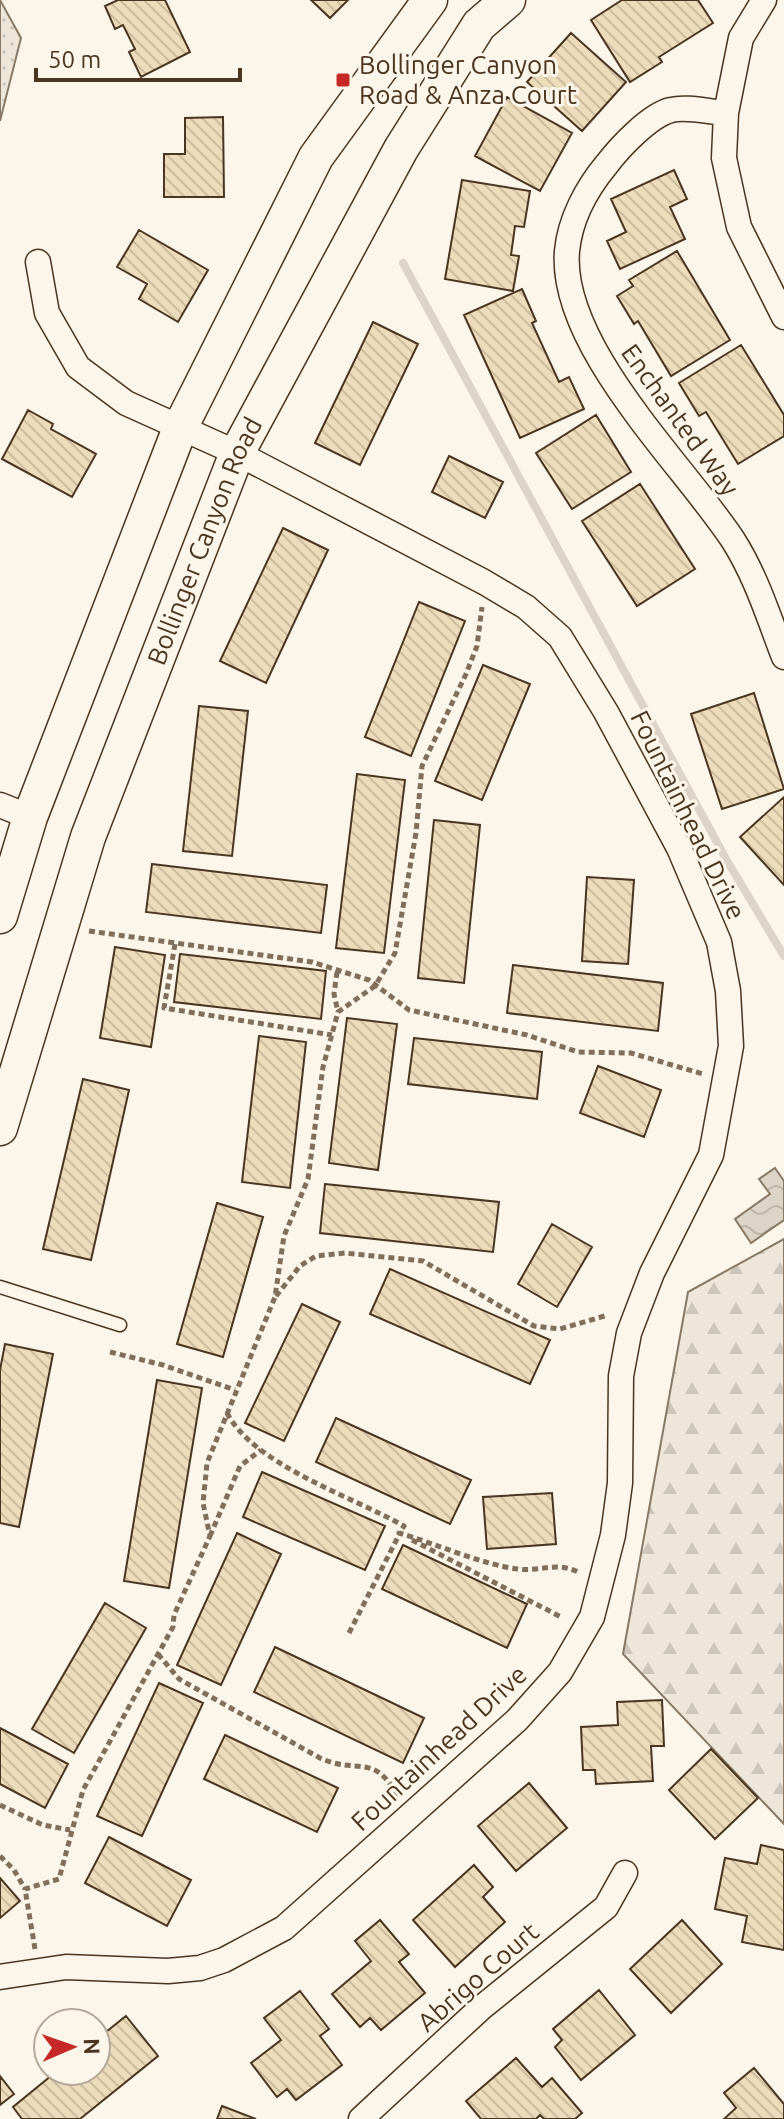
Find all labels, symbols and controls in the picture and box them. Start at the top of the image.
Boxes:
scale bar [36,32,240,82]
text: 50 m [48,46,101,73]
place label: Bollinger Canyon Road & Anza Court [359,50,577,109]
marker: Bollinger Canyon Road & Anza Court [334,71,352,89]
street label: Enchanted Way [616,339,745,501]
street label: Bollinger Canyon Road [141,412,267,669]
street label: Fountainhead Drive [625,706,752,924]
street label: Fountainhead Drive [345,1659,532,1836]
street label: Abrigo Court [411,1916,544,2037]
north arrow [32,2007,112,2087]
text: N [80,2038,105,2055]

